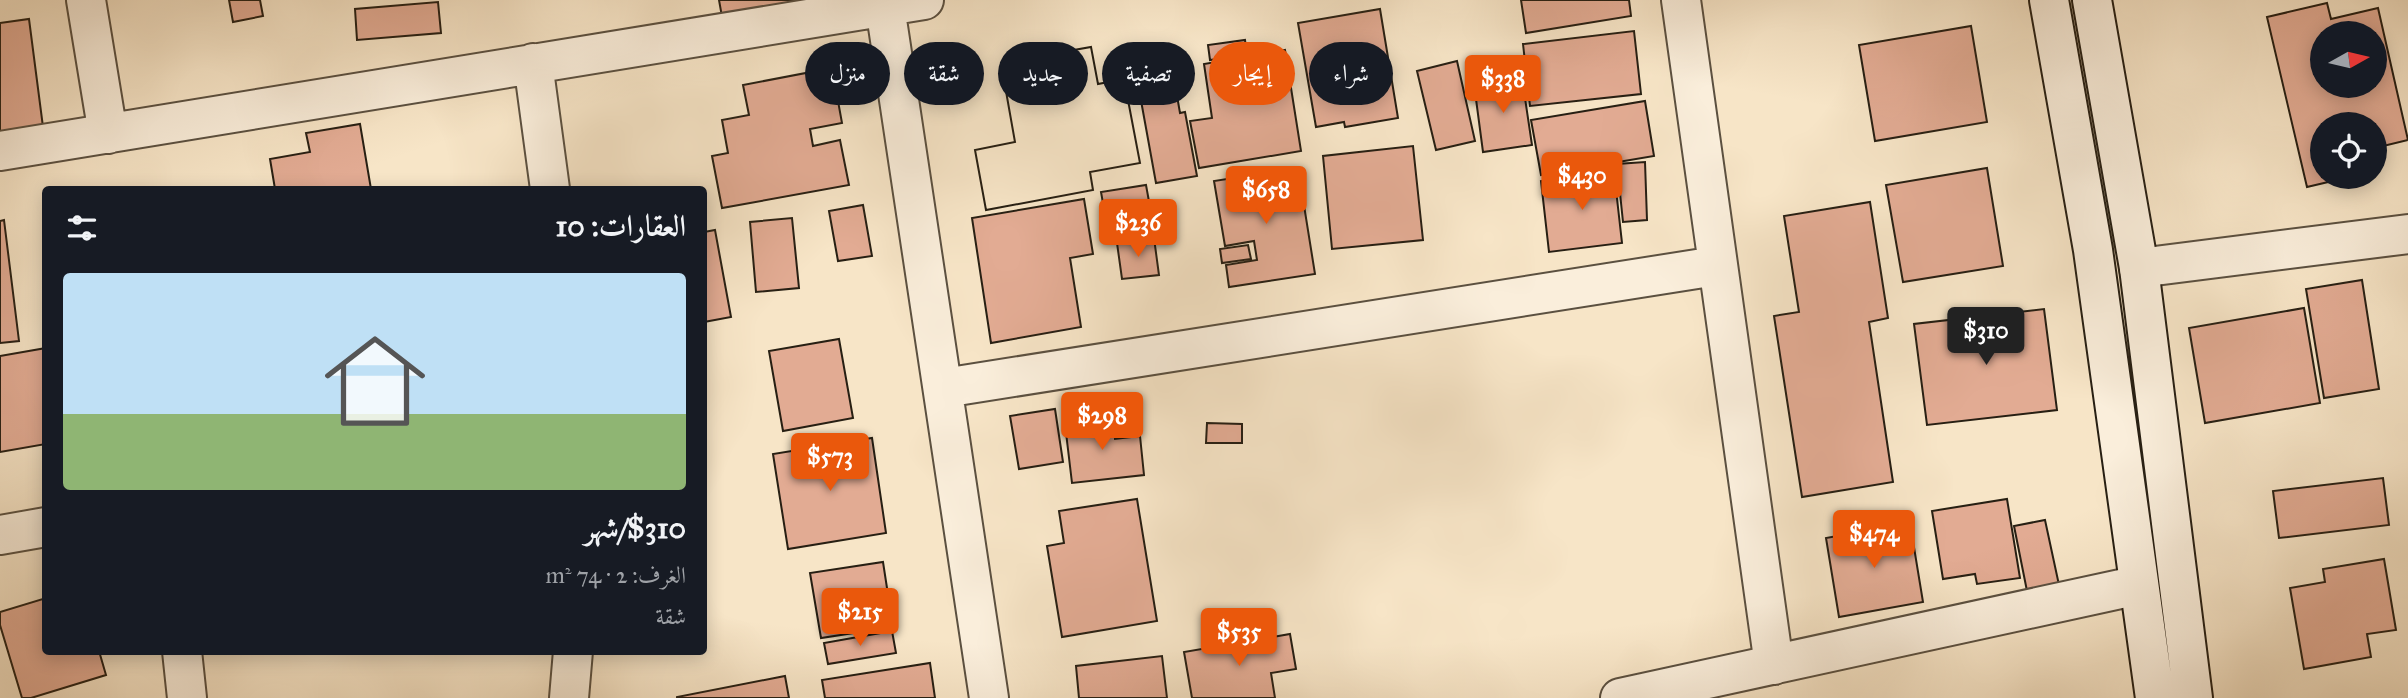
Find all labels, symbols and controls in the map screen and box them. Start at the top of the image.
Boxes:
north arrow [2310,21,2387,98]
map controls [2310,21,2387,189]
chip: منزل [805,42,890,105]
chip: شقة [904,42,984,105]
chip: جديد [998,42,1088,105]
chip: تصفية [1102,42,1195,105]
chip: إيجار [1209,42,1295,105]
chip: شراء [1309,42,1393,105]
pin: $338 [1462,55,1544,115]
text: $338 [1481,64,1525,92]
button: locate [2310,112,2387,189]
pin: $430 [1541,152,1623,212]
text: $430 [1557,161,1607,189]
pin: $658 [1225,166,1307,226]
text: $658 [1242,175,1290,203]
pin: $236 [1097,200,1179,259]
text: العقارات: 10 [556,208,686,244]
text: $236 [1115,208,1161,236]
icon: filters [63,209,101,247]
pin: $310 [1945,308,2027,367]
text: $310 [1963,316,2009,344]
icon: home [312,318,438,444]
pin: $298 [1061,392,1143,452]
text: $298 [1077,401,1127,429]
pin: $573 [789,434,871,493]
text: $573 [807,442,853,470]
text: $310/شهر [584,510,686,546]
pin: $474 [1833,510,1915,570]
text: $474 [1849,519,1899,547]
text: الغرف: 2 · 74 m² [546,561,686,589]
pin: $215 [819,588,901,648]
text: $215 [838,597,882,625]
text: شقة [656,602,686,630]
pin: $535 [1198,608,1280,668]
text: $535 [1217,617,1261,645]

